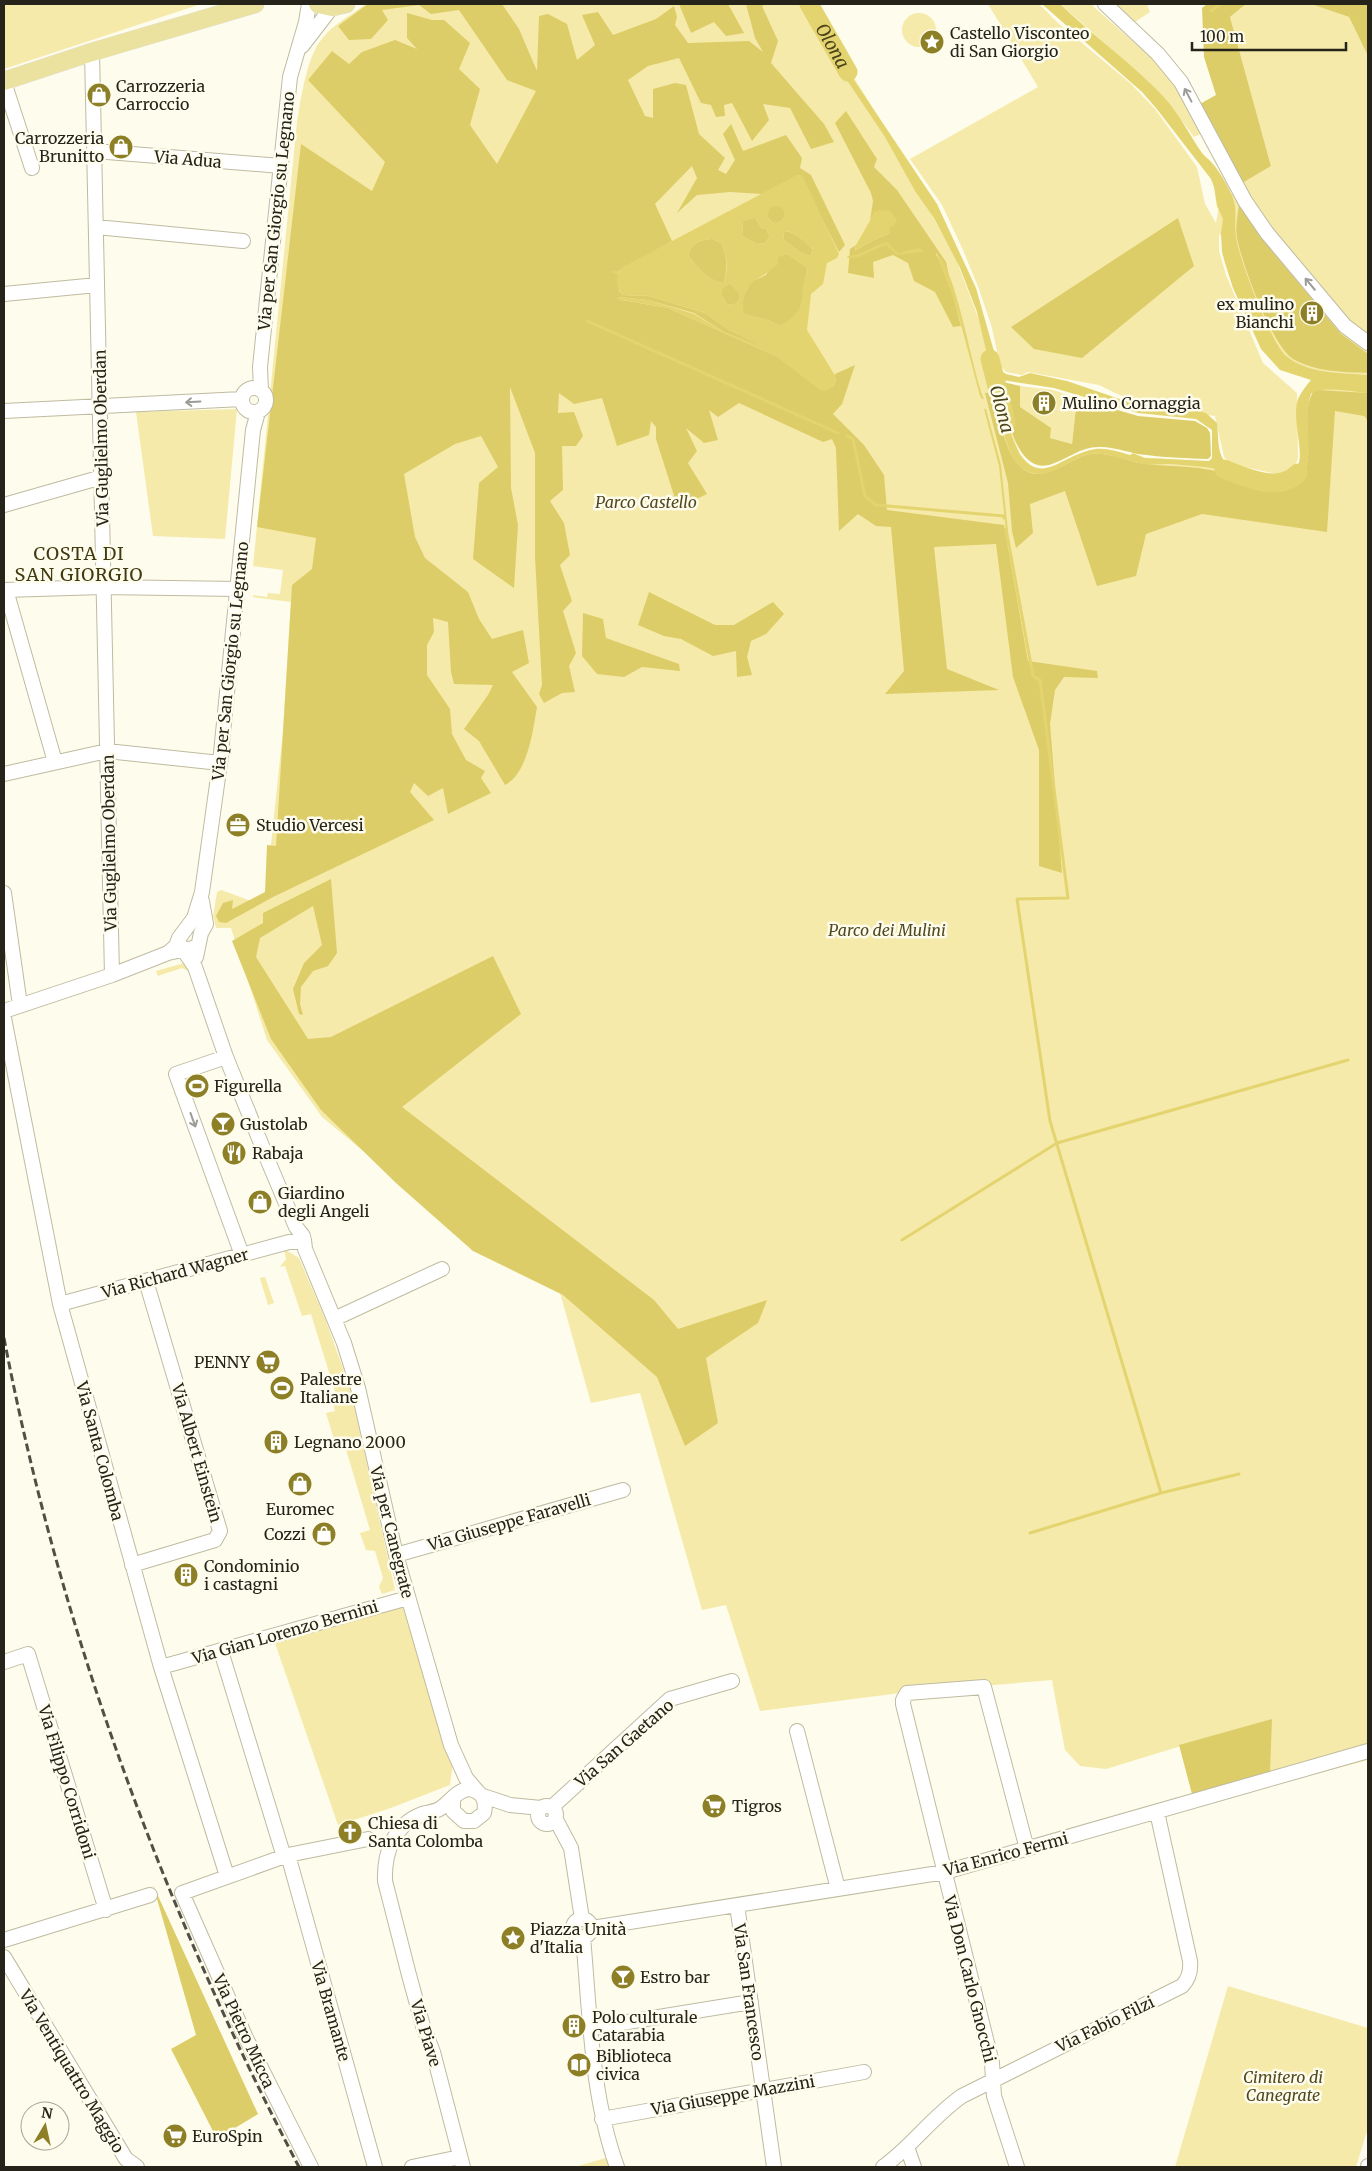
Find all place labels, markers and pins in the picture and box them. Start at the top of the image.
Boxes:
place label: Castello Visconteo di San Giorgio [950,23,1089,61]
place icon: Castello Visconteo di San Giorgio [919,29,945,55]
place label: Carrozzeria Carroccio [116,76,206,114]
shop icon: Carrozzeria Carroccio [86,82,112,108]
place label: Carrozzeria Brunitto [15,128,104,166]
shop icon: Carrozzeria Brunitto [108,134,134,160]
place label: ex mulino Bianchi [1217,294,1294,332]
building icon: ex mulino Bianchi [1299,300,1325,326]
building icon: Mulino Cornaggia [1031,390,1057,416]
place label: Mulino Cornaggia [1062,393,1201,413]
office icon: Studio Vercesi [225,812,251,838]
place label: Studio Vercesi [256,815,364,835]
sports icon: Figurella [184,1073,210,1099]
place label: Figurella [214,1076,282,1096]
bar icon: Gustolab [210,1111,236,1137]
place label: Gustolab [240,1114,308,1134]
restaurant icon: Rabaja [221,1140,247,1166]
place label: Rabaja [252,1143,304,1163]
place label: Giardino degli Angeli [278,1183,369,1221]
shop icon: Giardino degli Angeli [247,1189,273,1215]
supermarket icon: PENNY [255,1349,281,1375]
place label: PENNY [194,1352,251,1372]
place label: Palestre Italiane [300,1369,362,1407]
sports icon: Palestre Italiane [269,1375,295,1401]
building icon: Legnano 2000 [263,1429,289,1455]
place label: Legnano 2000 [294,1432,406,1452]
shop icon: Euromec [287,1471,313,1497]
place label: Euromec [266,1499,334,1519]
shop icon: Cozzi [311,1521,337,1547]
place label: Cozzi [264,1524,306,1544]
place label: Condominio i castagni [204,1556,299,1594]
building icon: Condominio i castagni [173,1562,199,1588]
supermarket icon: Tigros [701,1793,727,1819]
place label: Tigros [732,1796,782,1816]
place label: Chiesa di Santa Colomba [368,1813,484,1851]
church icon: Chiesa di Santa Colomba [337,1819,363,1845]
place label: Piazza Unità d'Italia [530,1919,627,1957]
place icon: Piazza Unità d'Italia [500,1925,526,1951]
bar icon: Estro bar [610,1964,636,1990]
place label: Estro bar [640,1967,710,1987]
place label: Polo culturale Catarabia [592,2007,697,2045]
building icon: Polo culturale Catarabia [561,2013,587,2039]
place label: Biblioteca civica [596,2046,672,2084]
library icon: Biblioteca civica [566,2052,592,2078]
supermarket icon: EuroSpin [162,2123,188,2149]
place label: EuroSpin [192,2126,263,2146]

